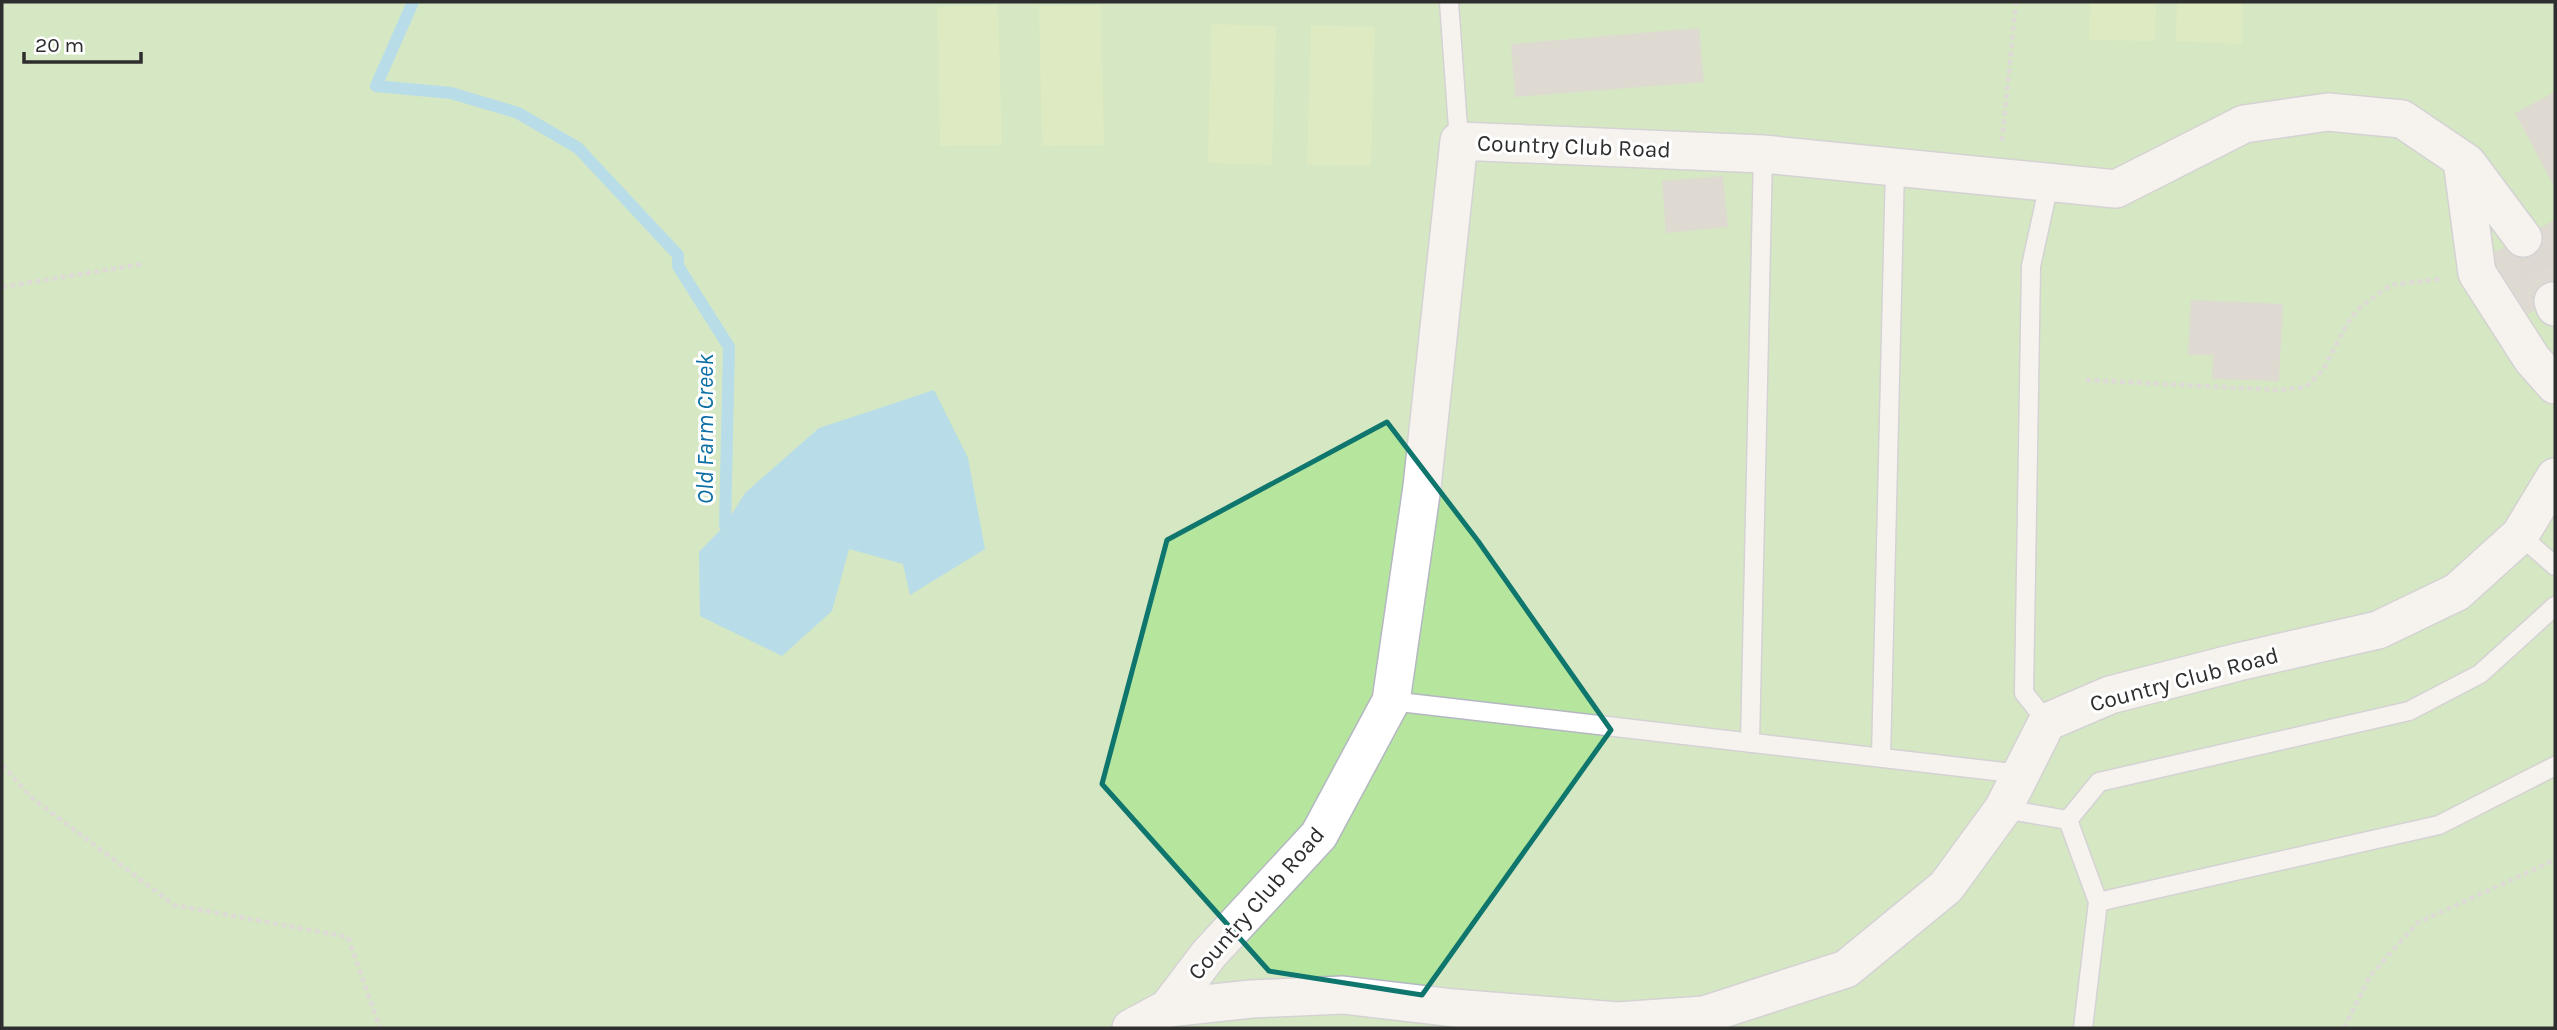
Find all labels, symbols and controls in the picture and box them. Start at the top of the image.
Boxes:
scale bar [24,21,142,65]
text: 20 m [35,33,84,57]
street label: Country Club Road [1477,130,1671,163]
water label: Old Farm Creek [691,353,719,504]
street label: Country Club Road [2087,641,2281,718]
street label: Country Club Road [1183,821,1330,985]

